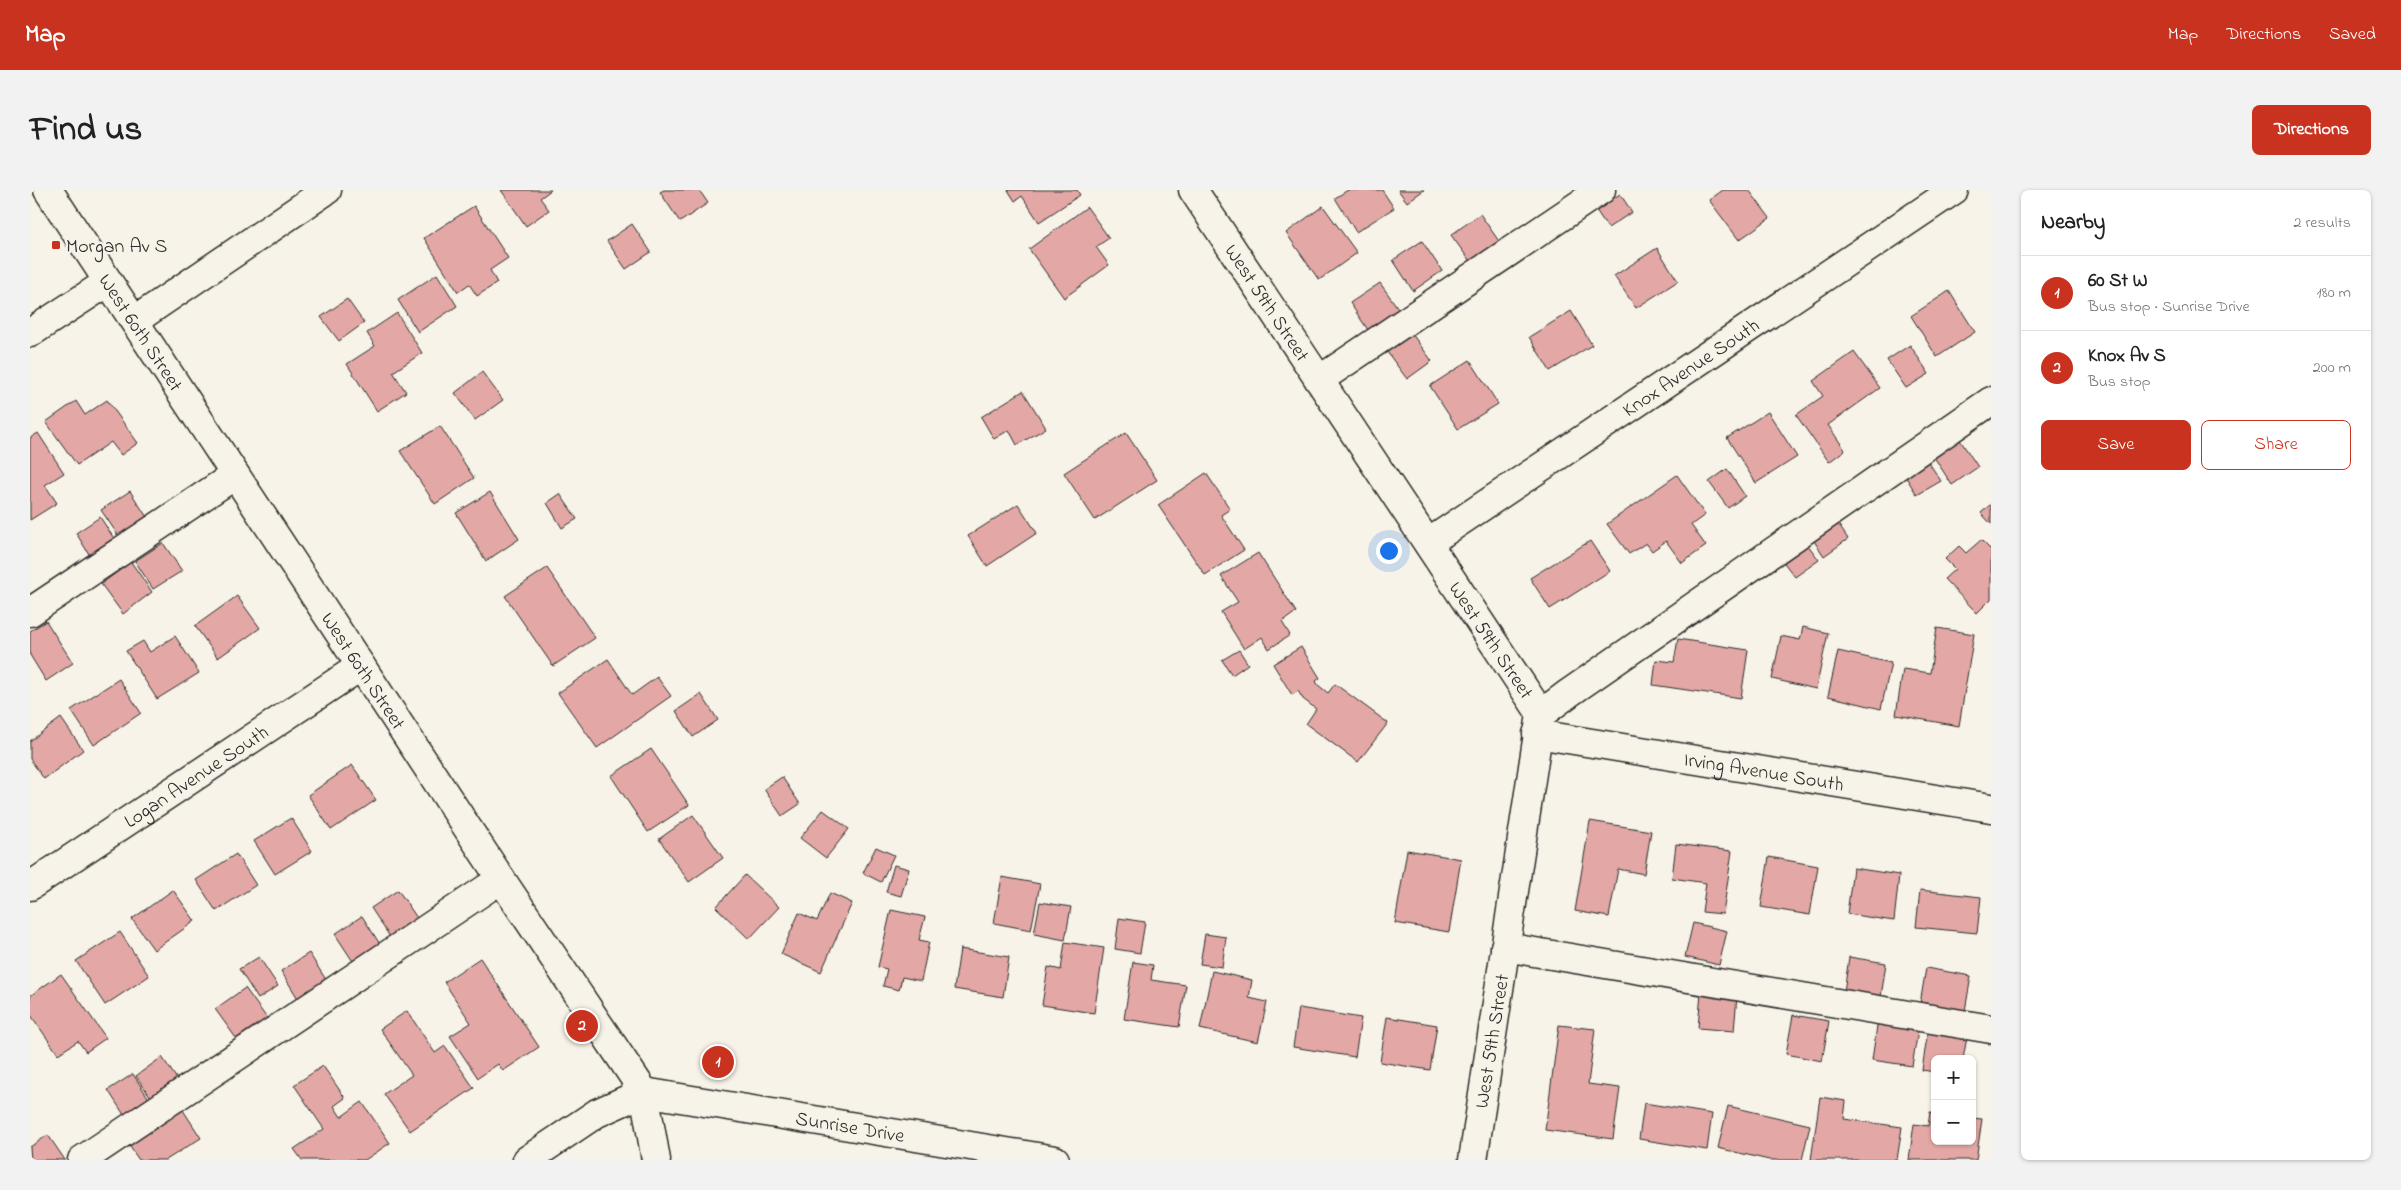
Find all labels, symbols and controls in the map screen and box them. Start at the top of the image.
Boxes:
text: Map [25,18,66,53]
text: Map [2168,22,2198,48]
text: Directions [2226,22,2301,48]
text: Saved [2329,22,2376,48]
text: Find us [30,105,142,156]
button: Directions [2252,105,2371,155]
text: Nearby [2041,208,2105,238]
text: 2 results [2293,211,2351,235]
place label: Morgan Av S [66,233,167,263]
marker: Morgan Av S [50,239,62,251]
street label: West 59th Street [1216,239,1315,369]
text: 60 St W [2088,268,2147,295]
street label: West 60th Street [90,269,189,398]
text: 1 [2054,281,2060,305]
text: 180 m [2317,281,2351,305]
text: Bus stop · Sunrise Drive [2088,295,2250,319]
street label: Knox Avenue South [1617,312,1766,426]
text: Knox Av S [2088,343,2166,370]
text: 2 [2053,356,2061,380]
text: 200 m [2313,356,2351,380]
text: Bus stop [2088,370,2151,394]
button: Save [2041,420,2191,470]
button: Share [2201,420,2351,470]
your location [1376,538,1402,564]
street label: West 59th Street [1440,577,1539,706]
street label: West 60th Street [312,607,411,737]
street label: Logan Avenue South [119,719,275,837]
street label: Irving Avenue South [1681,746,1846,801]
street label: West 59th Street [1469,972,1518,1111]
pin: 2 [566,1007,598,1045]
pin: 1 [702,1043,734,1081]
map controls [1931,1055,1976,1145]
button: + [1931,1055,1976,1100]
button: − [1931,1100,1976,1145]
street label: Sunrise Drive [793,1105,906,1152]

